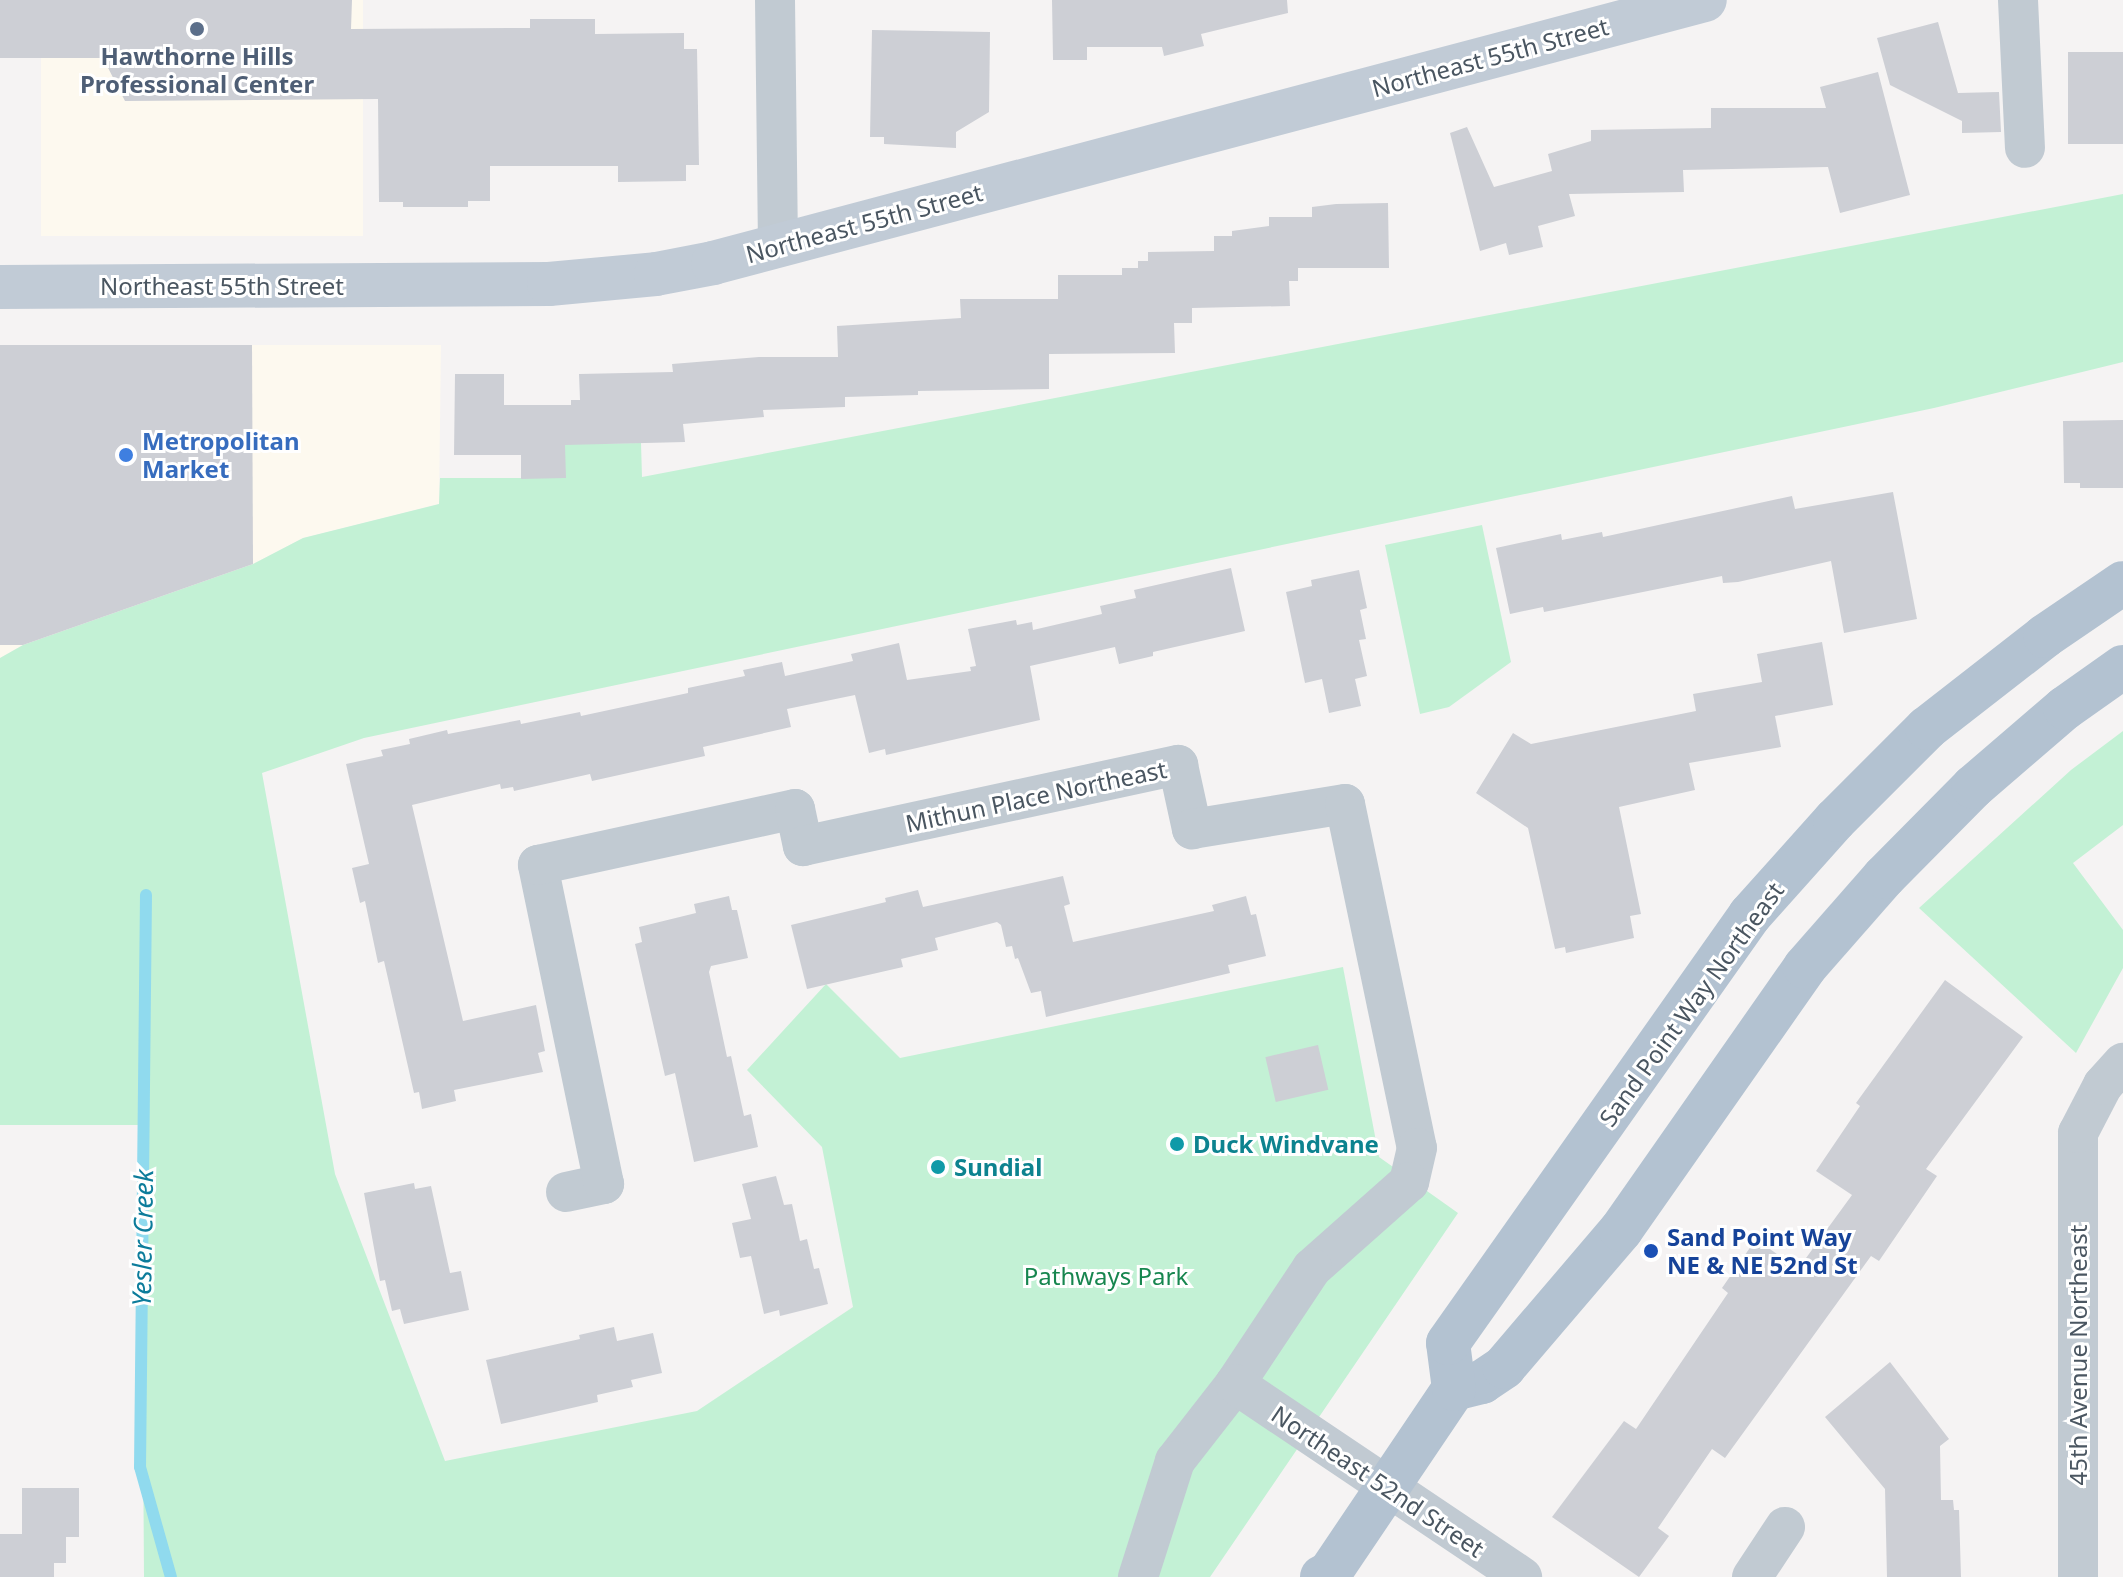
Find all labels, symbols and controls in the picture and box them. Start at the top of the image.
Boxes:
street label: Northeast 55th Street [1369,12,1611,102]
marker: Hawthorne Hills Professional Center [188,20,206,38]
place label: Hawthorne Hills Professional Center [80,42,314,98]
street label: Northeast 55th Street [743,178,985,268]
street label: Northeast 55th Street [100,272,344,300]
place label: Metropolitan Market [142,427,300,483]
marker: Metropolitan Market [117,446,135,464]
street label: Mithun Place Northeast [903,754,1169,838]
street label: Sand Point Way Northeast [1593,876,1789,1132]
place label: Duck Windvane [1193,1130,1379,1158]
marker: Duck Windvane [1168,1135,1186,1153]
place label: Sundial [954,1153,1042,1181]
marker: Sundial [929,1158,947,1176]
water label: Yesler Creek [126,1169,160,1307]
place label: Sand Point Way NE & NE 52nd St [1667,1223,1858,1279]
street label: 45th Avenue Northeast [2064,1224,2092,1486]
marker: Sand Point Way NE & NE 52nd St [1642,1242,1660,1260]
park label: Pathways Park [1024,1262,1188,1290]
street label: Northeast 52nd Street [1266,1399,1490,1563]

